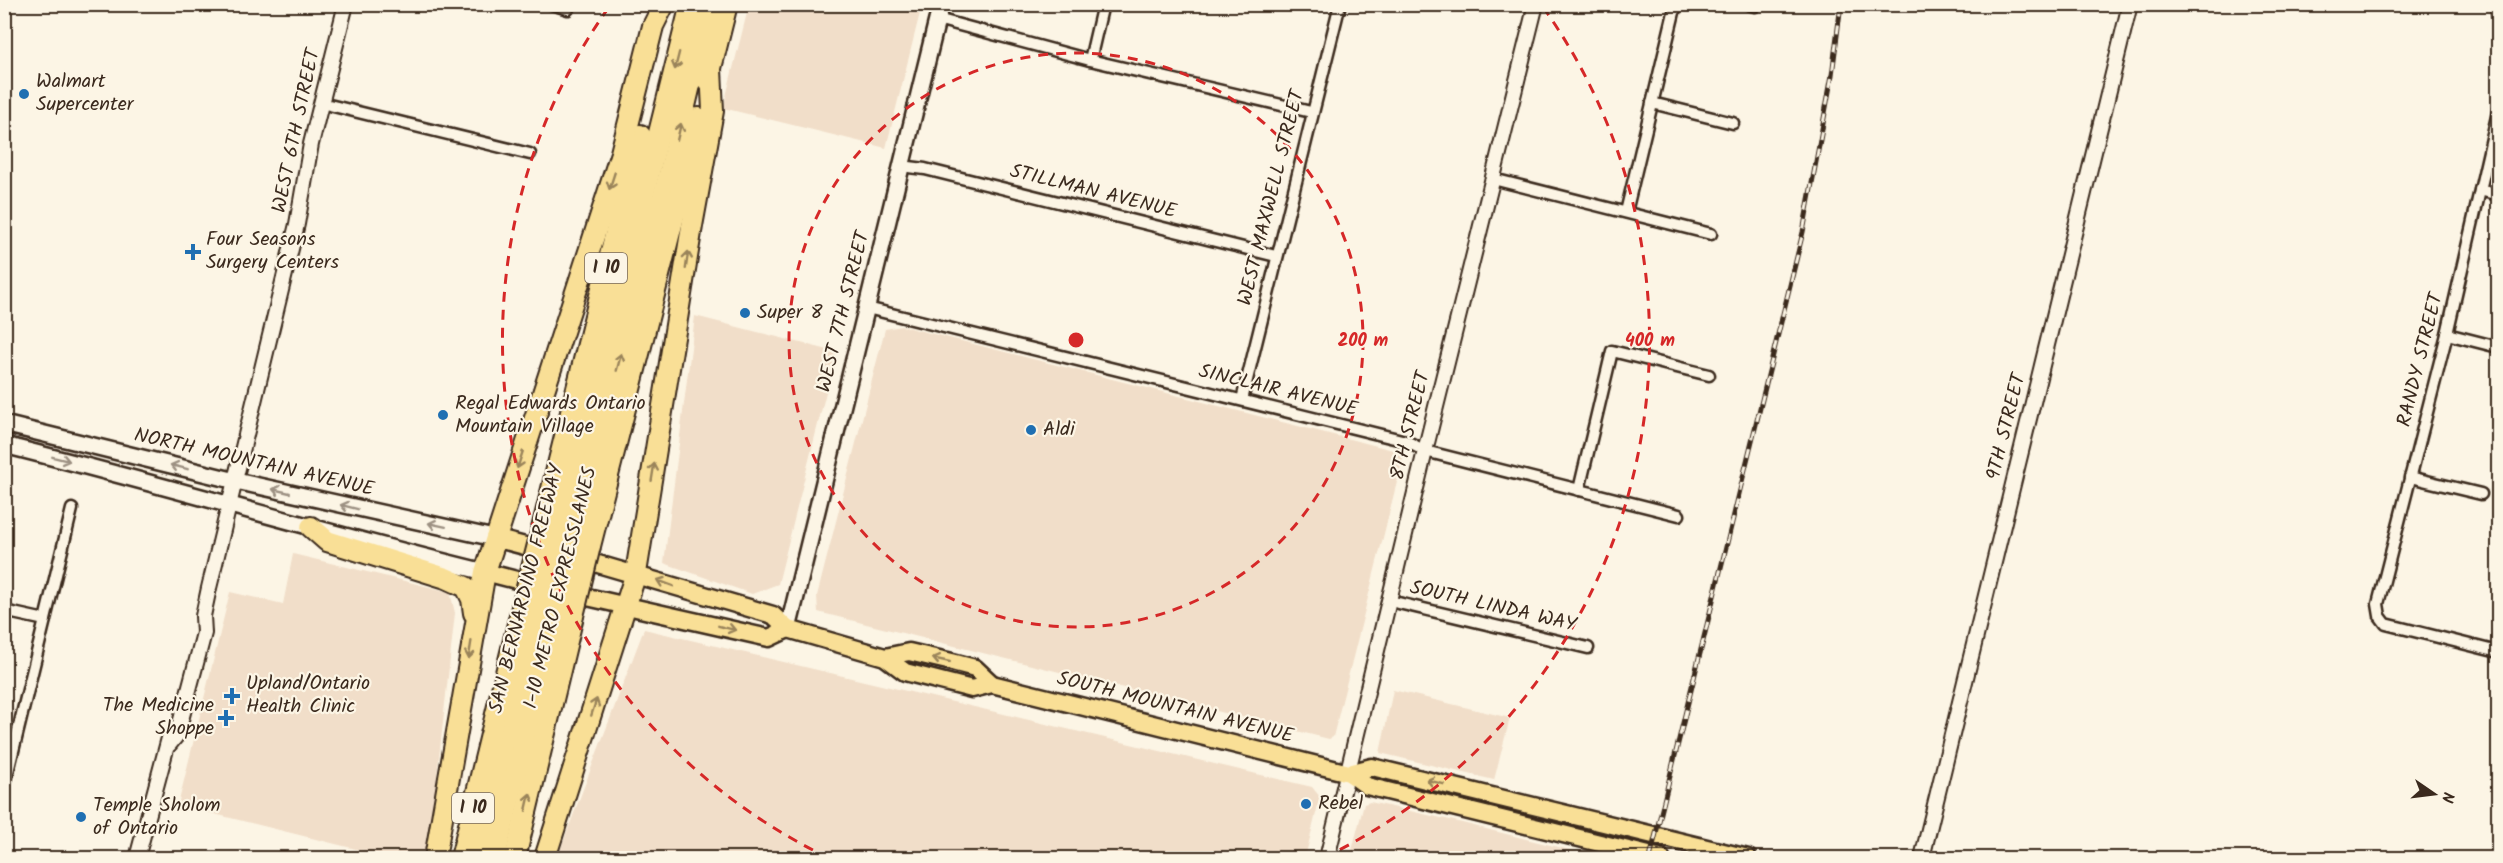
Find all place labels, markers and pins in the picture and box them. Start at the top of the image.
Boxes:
place label: Walmart Supercenter [36,66,135,121]
marker: Walmart Supercenter [17,87,31,101]
place label: Four Seasons Surgery Centers [206,224,339,279]
marker: Four Seasons Surgery Centers [184,243,202,261]
place label: Super 8 [757,297,823,329]
marker: Super 8 [738,306,752,320]
centre of rings [1066,330,1086,350]
place label: Regal Edwards Ontario Mountain Village [455,388,646,443]
marker: Regal Edwards Ontario Mountain Village [436,408,450,422]
place label: Aldi [1043,414,1076,446]
marker: Aldi [1024,423,1038,437]
place label: Upland/Ontario Health Clinic [246,668,370,723]
marker: Upland/Ontario Health Clinic [223,687,241,705]
place label: The Medicine Shoppe [103,690,214,745]
marker: The Medicine Shoppe [219,711,233,725]
place label: Rebel [1318,788,1363,820]
place label: Temple Sholom of Ontario [93,790,220,845]
marker: Rebel [1299,797,1313,811]
marker: Temple Sholom of Ontario [74,810,88,824]

